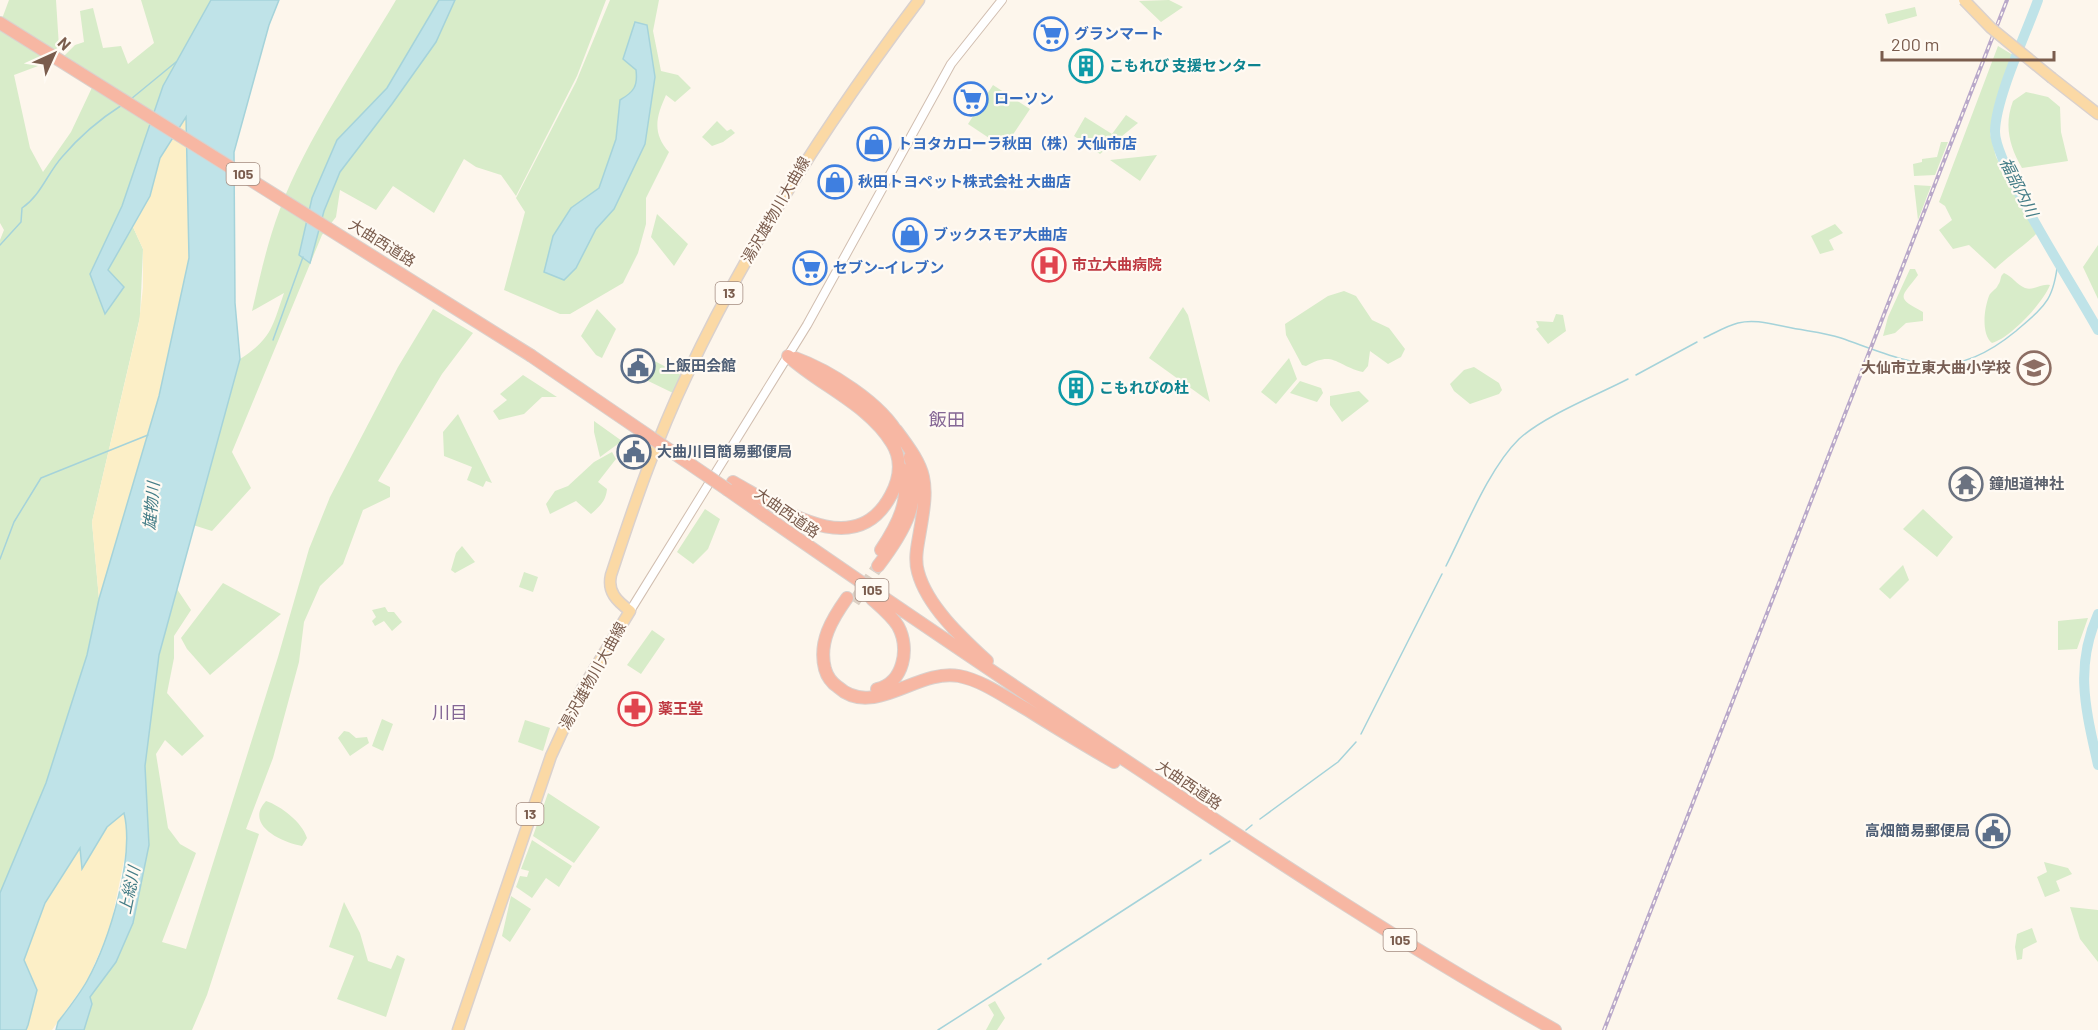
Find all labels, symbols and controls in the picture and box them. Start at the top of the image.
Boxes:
supermarket icon: グランマート [1033,16,1069,52]
north arrow [24,24,84,84]
place label: グランマート [1074,24,1164,42]
scale bar [1882,24,2054,62]
text: N [54,33,75,54]
text: 200 m [1891,33,1939,55]
building icon: こもれび 支援センター [1068,48,1104,84]
place label: こもれび 支援センター [1109,56,1262,74]
supermarket icon: ローソン [953,81,989,117]
place label: ローソン [994,89,1054,107]
shop icon: トヨタカローラ秋田（株）大仙市店 [856,126,892,162]
place label: トヨタカローラ秋田（株）大仙市店 [897,134,1137,152]
street label: 湯沢雄物川大曲線 [737,153,813,266]
water label: 福部内川 [1996,154,2043,221]
road number: 105 [226,163,260,185]
shop icon: 秋田トヨペット株式会社 大曲店 [817,164,853,200]
place label: 秋田トヨペット株式会社 大曲店 [858,172,1071,190]
street label: 大曲西道路 [346,215,419,270]
shop icon: ブックスモア大曲店 [892,217,928,253]
place label: ブックスモア大曲店 [933,225,1068,243]
hospital icon: 市立大曲病院 [1031,247,1067,283]
supermarket icon: セブン-イレブン [792,250,828,286]
place label: 市立大曲病院 [1072,255,1162,273]
place label: セブン-イレブン [833,258,944,276]
road number: 13 [716,282,742,304]
public building icon: 上飯田会館 [620,348,656,384]
school or university icon: 大仙市立東大曲小学校 [2016,350,2052,386]
place label: 上飯田会館 [661,356,736,374]
place label: 大仙市立東大曲小学校 [1861,358,2011,376]
building icon: こもれびの杜 [1058,370,1094,406]
place label: こもれびの杜 [1099,378,1189,396]
district label: 飯田 [929,408,965,430]
public building icon: 大曲川目簡易郵便局 [616,434,652,470]
place label: 大曲川目簡易郵便局 [657,442,792,460]
temple icon: 鐘旭道神社 [1948,466,1984,502]
place label: 鐘旭道神社 [1989,474,2064,492]
water label: 雄物川 [139,479,162,531]
street label: 大曲西道路 [752,483,823,541]
road number: 105 [856,579,888,601]
street label: 湯沢雄物川大曲線 [555,619,629,732]
pharmacy icon: 薬王堂 [617,691,653,727]
place label: 薬王堂 [658,699,703,717]
district label: 川目 [432,701,468,723]
street label: 大曲西道路 [1153,756,1226,813]
road number: 13 [516,803,544,825]
public building icon: 高畑簡易郵便局 [1975,813,2011,849]
place label: 高畑簡易郵便局 [1865,821,1970,839]
water label: 上総川 [114,862,143,915]
road number: 105 [1384,929,1416,951]

